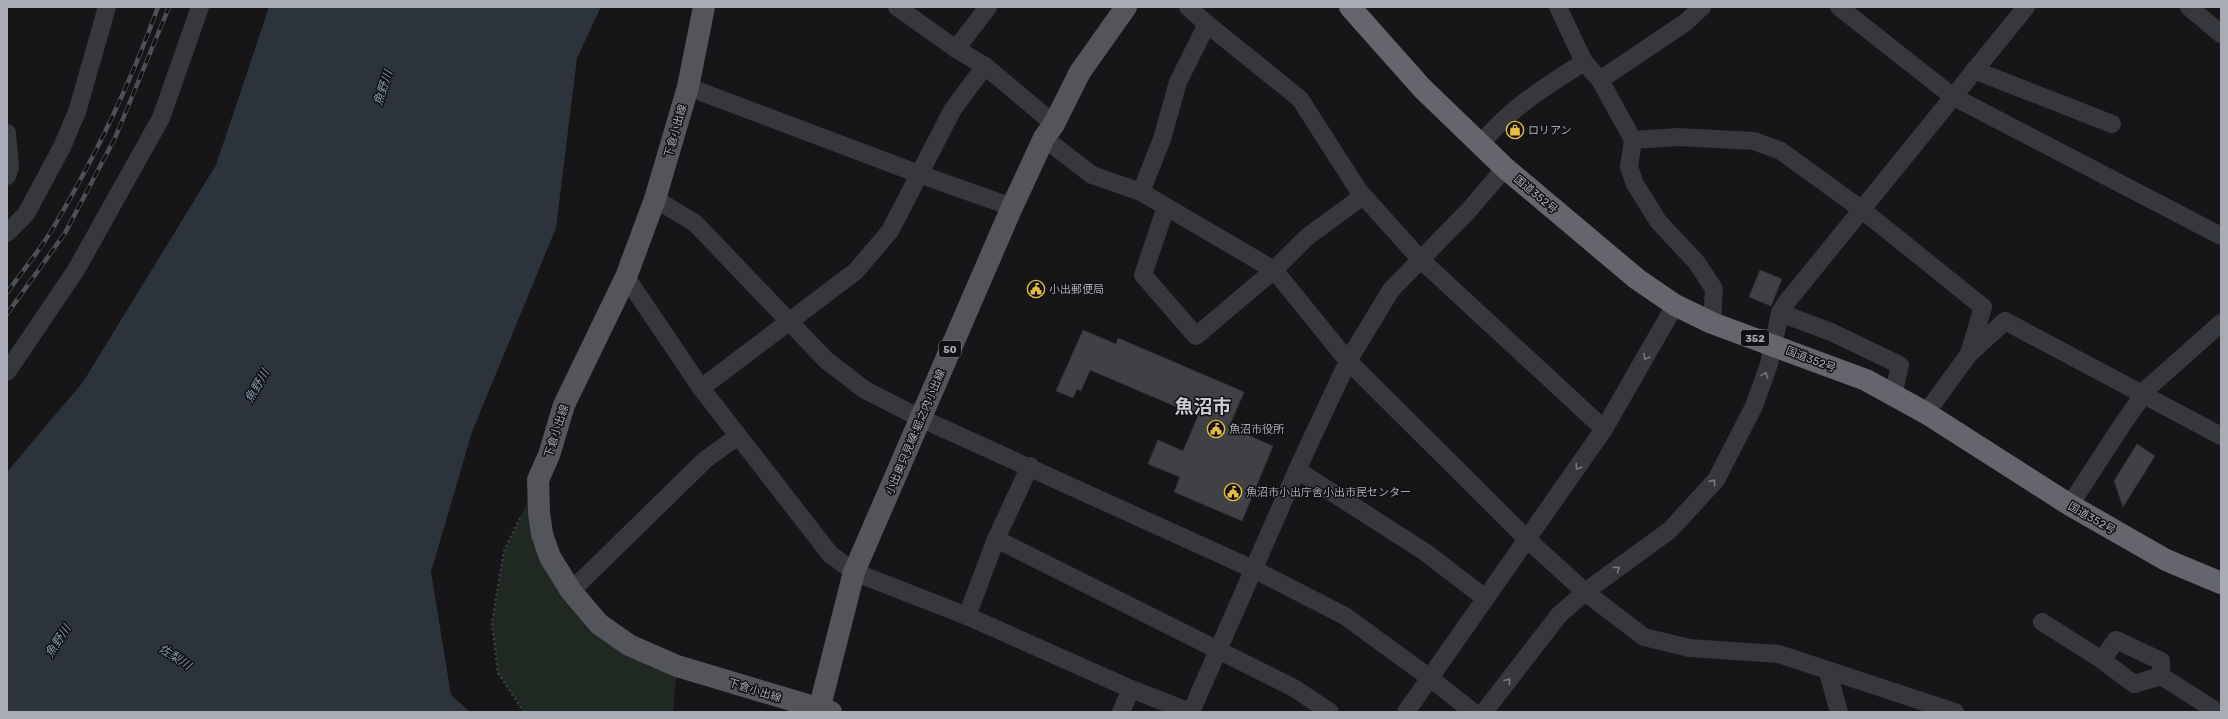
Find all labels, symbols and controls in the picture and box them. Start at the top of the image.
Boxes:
water label: 魚野川 [371,67,396,107]
street label: 下倉小出線 [662,103,689,159]
shop icon: ロリアン [1505,120,1525,140]
place label: ロリアン [1528,124,1572,137]
street label: 国道352号 [1511,172,1560,216]
public building icon: 小出郵便局 [1026,279,1046,299]
place label: 小出郵便局 [1049,283,1104,296]
road number: 352 [1741,330,1769,346]
road number: 50 [939,341,961,357]
street label: 国道352号 [1784,344,1838,375]
one-way arrow [1643,353,1651,360]
water label: 魚野川 [242,365,273,405]
street label: 小出奥只見線;堀之内小出線 [883,368,948,497]
one-way arrow [1760,372,1768,379]
district label: 魚沼市 [1174,395,1232,418]
street label: 下倉小出線 [542,403,571,459]
public building icon: 魚沼市役所 [1206,419,1226,439]
place label: 魚沼市役所 [1229,423,1285,436]
one-way arrow [1576,463,1583,470]
one-way arrow [1708,480,1715,487]
public building icon: 魚沼市小出庁舎小出市民センター [1223,482,1243,502]
place label: 魚沼市小出庁舎小出市民センター [1246,486,1411,499]
street label: 国道352号 [2066,500,2118,537]
one-way arrow [1612,567,1619,574]
water label: 魚野川 [42,620,75,660]
water label: 佐梨川 [156,641,196,674]
street label: 下倉小出線 [727,676,783,705]
one-way arrow [1503,679,1510,686]

